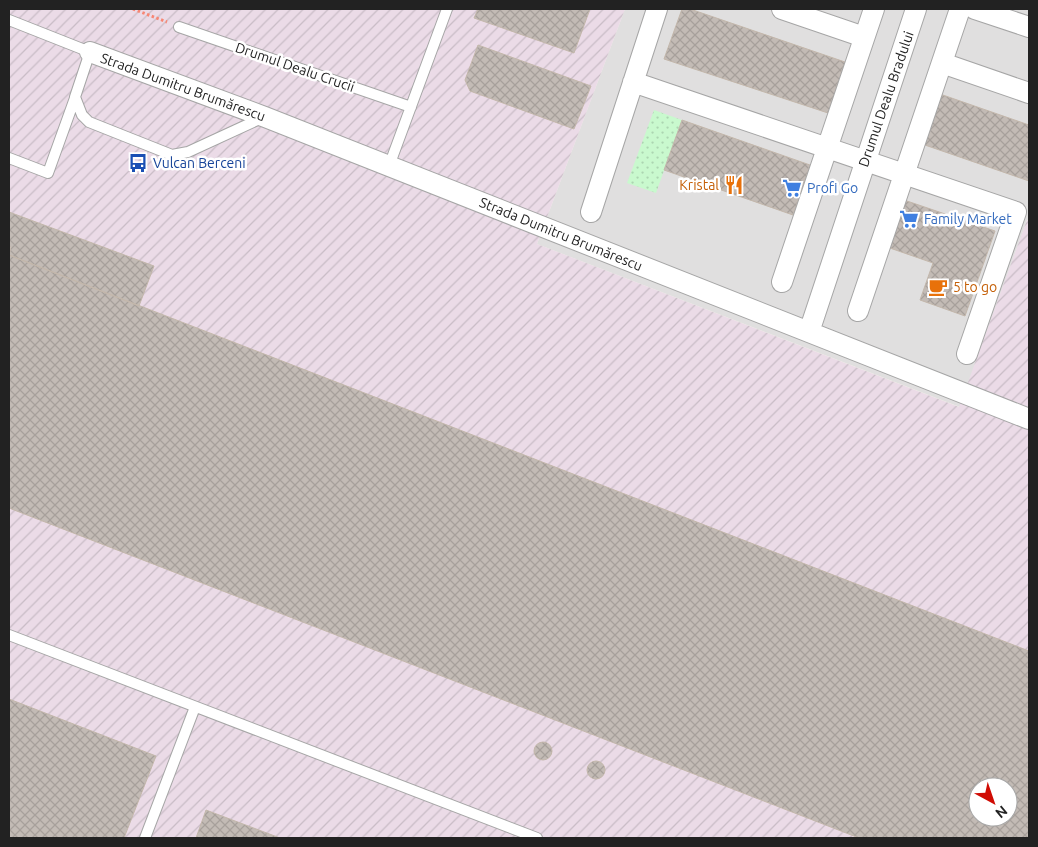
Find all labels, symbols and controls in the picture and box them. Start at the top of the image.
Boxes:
street label: Drumul Dealu Bradului [855,29,917,169]
street label: Drumul Dealu Crucii [233,39,357,95]
street label: Strada Dumitru Brumărescu [98,50,268,124]
bus stop icon: Vulcan Berceni [127,152,149,174]
place label: Vulcan Berceni [153,155,246,171]
restaurant icon: Kristal [723,174,745,196]
place label: Kristal [679,177,719,193]
supermarket icon: Profi Go [781,177,803,199]
place label: Profi Go [807,180,858,196]
street label: Strada Dumitru Brumărescu [477,194,645,274]
supermarket icon: Family Market [898,208,920,230]
place label: Family Market [924,211,1012,227]
cafe icon: 5 to go [927,276,949,298]
place label: 5 to go [953,279,997,295]
north arrow [968,777,1018,827]
text: N [992,802,1011,821]

